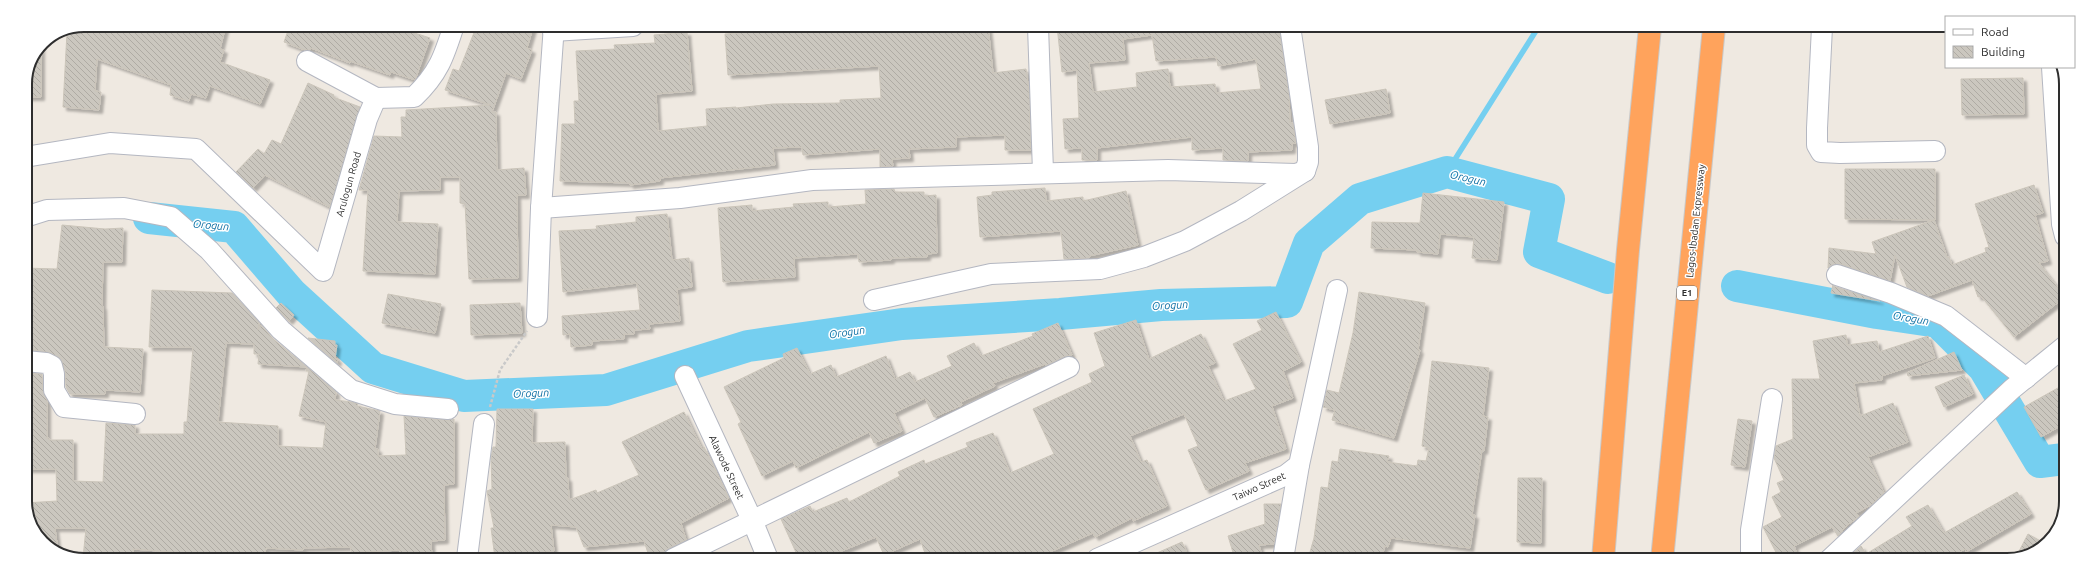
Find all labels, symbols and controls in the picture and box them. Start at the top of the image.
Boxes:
legend [1945,16,2075,68]
text: Road [1981,25,2009,38]
text: Building [1981,45,2025,58]
street label: Arulogun Road [334,150,363,218]
street label: Lagos-Ibadan Expressway [1684,164,1707,278]
water label: Orogun [1449,168,1487,188]
water label: Orogun [192,217,230,233]
road number: E1 [1677,286,1697,300]
water label: Orogun [1151,298,1189,312]
water label: Orogun [1892,309,1930,327]
water label: Orogun [828,324,866,340]
water label: Orogun [513,386,549,400]
street label: Alawode Street [707,433,746,501]
street label: Taiwo Street [1231,470,1287,503]

